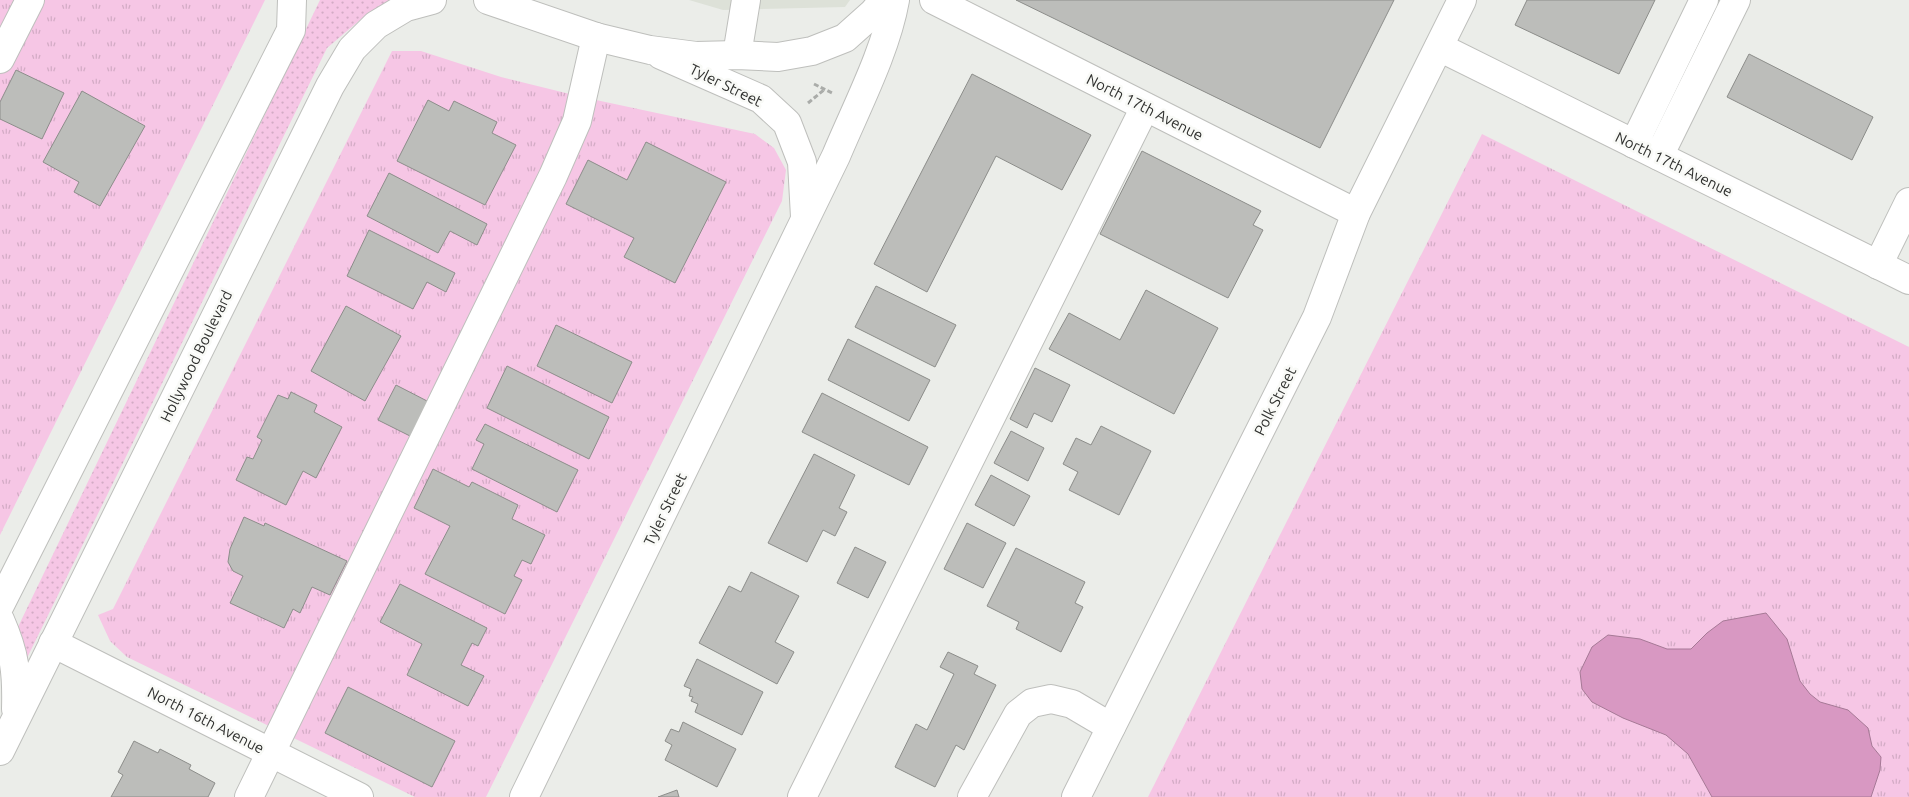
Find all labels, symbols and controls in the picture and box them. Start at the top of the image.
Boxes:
street label: Tyler Street [687,60,765,110]
street label: North 17th Avenue [1084,70,1206,144]
street label: North 17th Avenue [1613,128,1735,200]
street label: Hollywood Boulevard [157,287,235,425]
street label: Polk Street [1251,364,1300,438]
street label: Tyler Street [640,470,690,548]
street label: North 16th Avenue [145,683,267,757]

